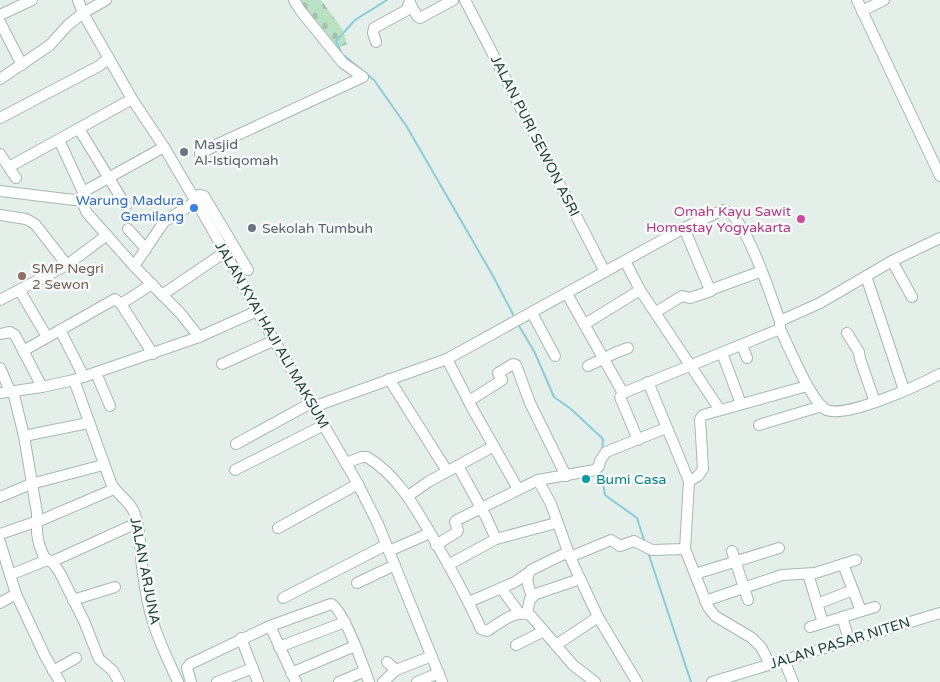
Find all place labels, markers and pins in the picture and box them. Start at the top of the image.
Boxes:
place label: Masjid Al-Istiqomah [194,136,279,169]
marker: Masjid Al-Istiqomah [178,146,190,158]
place label: Warung Madura Gemilang [76,192,184,225]
marker: Warung Madura Gemilang [188,202,200,214]
place label: Omah Kayu Sawit Homestay Yogyakarta [646,203,792,236]
marker: Omah Kayu Sawit Homestay Yogyakarta [795,213,807,225]
place label: Sekolah Tumbuh [262,220,373,237]
marker: Sekolah Tumbuh [246,222,258,234]
place label: SMP Negri 2 Sewon [32,260,104,293]
marker: SMP Negri 2 Sewon [16,270,28,282]
place label: Bumi Casa [596,471,666,488]
marker: Bumi Casa [580,473,592,485]

